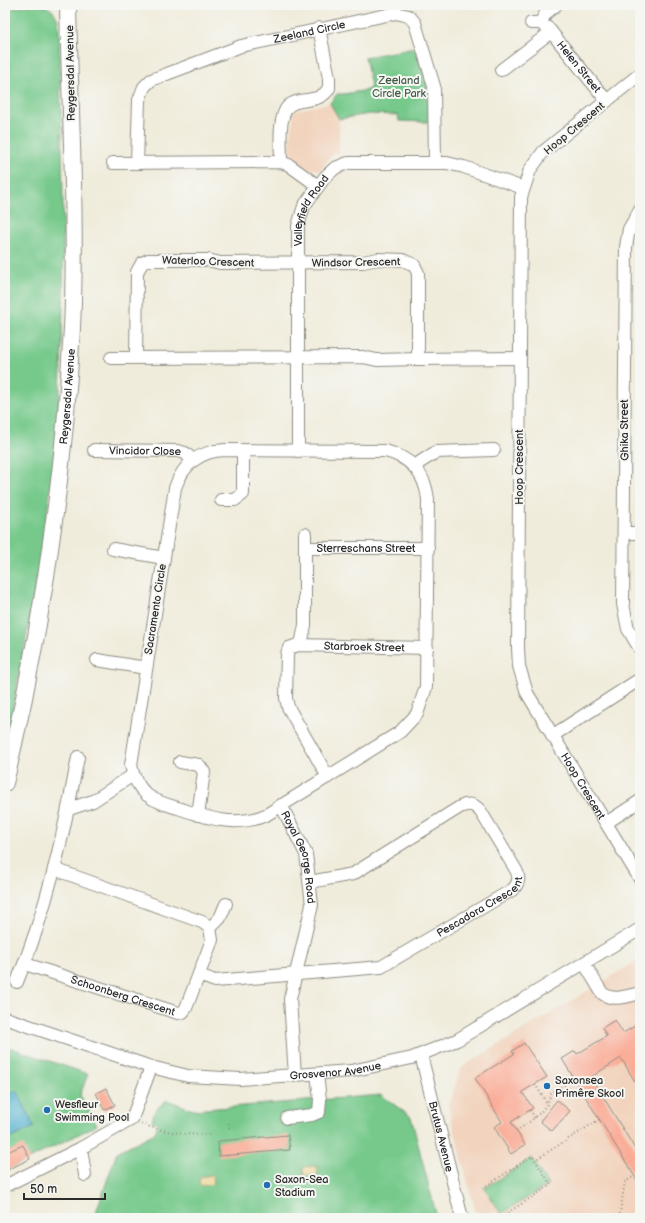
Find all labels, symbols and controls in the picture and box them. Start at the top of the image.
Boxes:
street label: Zeeland Circle [272,18,347,46]
street label: Reygersdal Avenue [63,24,78,121]
street label: Helen Street [554,38,604,96]
park label: Zeeland Circle Park [372,74,427,100]
street label: Hoop Crescent [541,99,608,158]
street label: Valleyfield Road [292,172,332,246]
street label: Waterloo Crescent [162,253,255,270]
street label: Windsor Crescent [312,255,401,270]
street label: Reygersdal Avenue [57,348,78,445]
street label: Ghika Street [618,399,631,461]
street label: Hoop Crescent [513,429,526,505]
street label: Vincidor Close [109,444,182,458]
street label: Sterreschans Street [317,542,416,555]
street label: Sacramento Circle [142,562,169,655]
street label: Starbroek Street [324,640,406,654]
street label: Hoop Crescent [558,750,608,822]
street label: Royal George Road [278,809,318,904]
street label: Pescadora Crescent [434,876,525,940]
street label: Schoonberg Crescent [69,973,177,1019]
street label: Grosvenor Avenue [289,1059,383,1082]
place label: Saxonsea Primêre Skool [555,1074,624,1100]
marker: Saxonsea Primêre Skool [542,1081,552,1091]
place label: Wesfleur Swimming Pool [55,1098,129,1124]
street label: Brutus Avenue [426,1100,456,1174]
marker: Wesfleur Swimming Pool [42,1105,52,1115]
place label: Saxon-Sea Stadium [275,1173,329,1199]
scale bar [24,1175,105,1201]
marker: Saxon-Sea Stadium [262,1180,272,1190]
text: 50 m [30,1182,57,1197]

